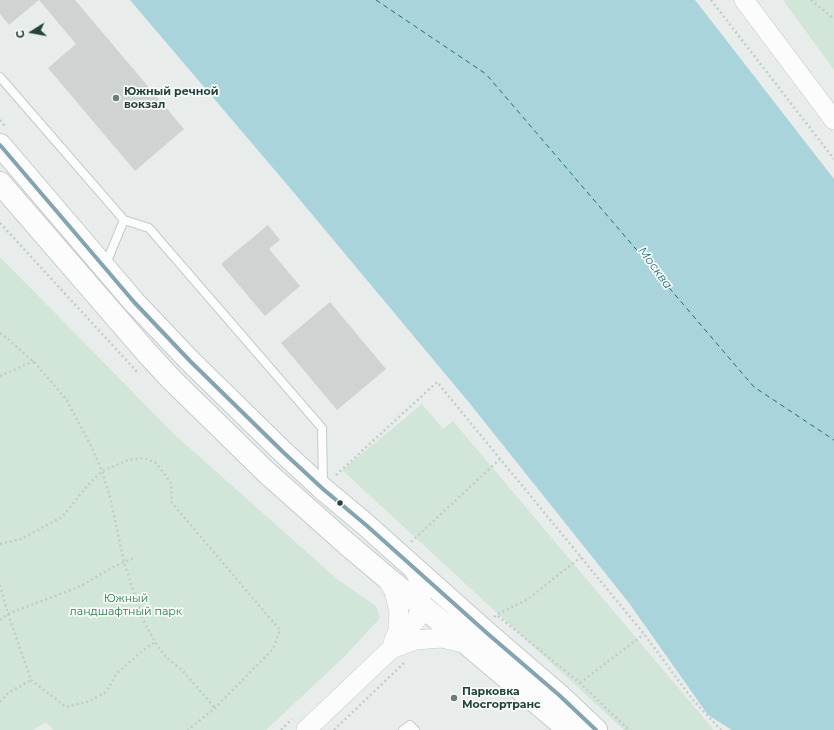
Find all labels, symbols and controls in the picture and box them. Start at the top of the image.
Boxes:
north arrow [12,12,52,52]
text: С [13,29,28,40]
place label: Южный речной вокзал [124,85,218,111]
marker: Южный речной вокзал [111,93,121,103]
water label: Москва [635,244,675,292]
unlabelled marker [335,498,345,508]
park label: Южный ландшафтный парк [70,592,182,618]
place label: Парковка Мосгортранс [462,685,541,711]
marker: Парковка Мосгортранс [449,693,459,703]

